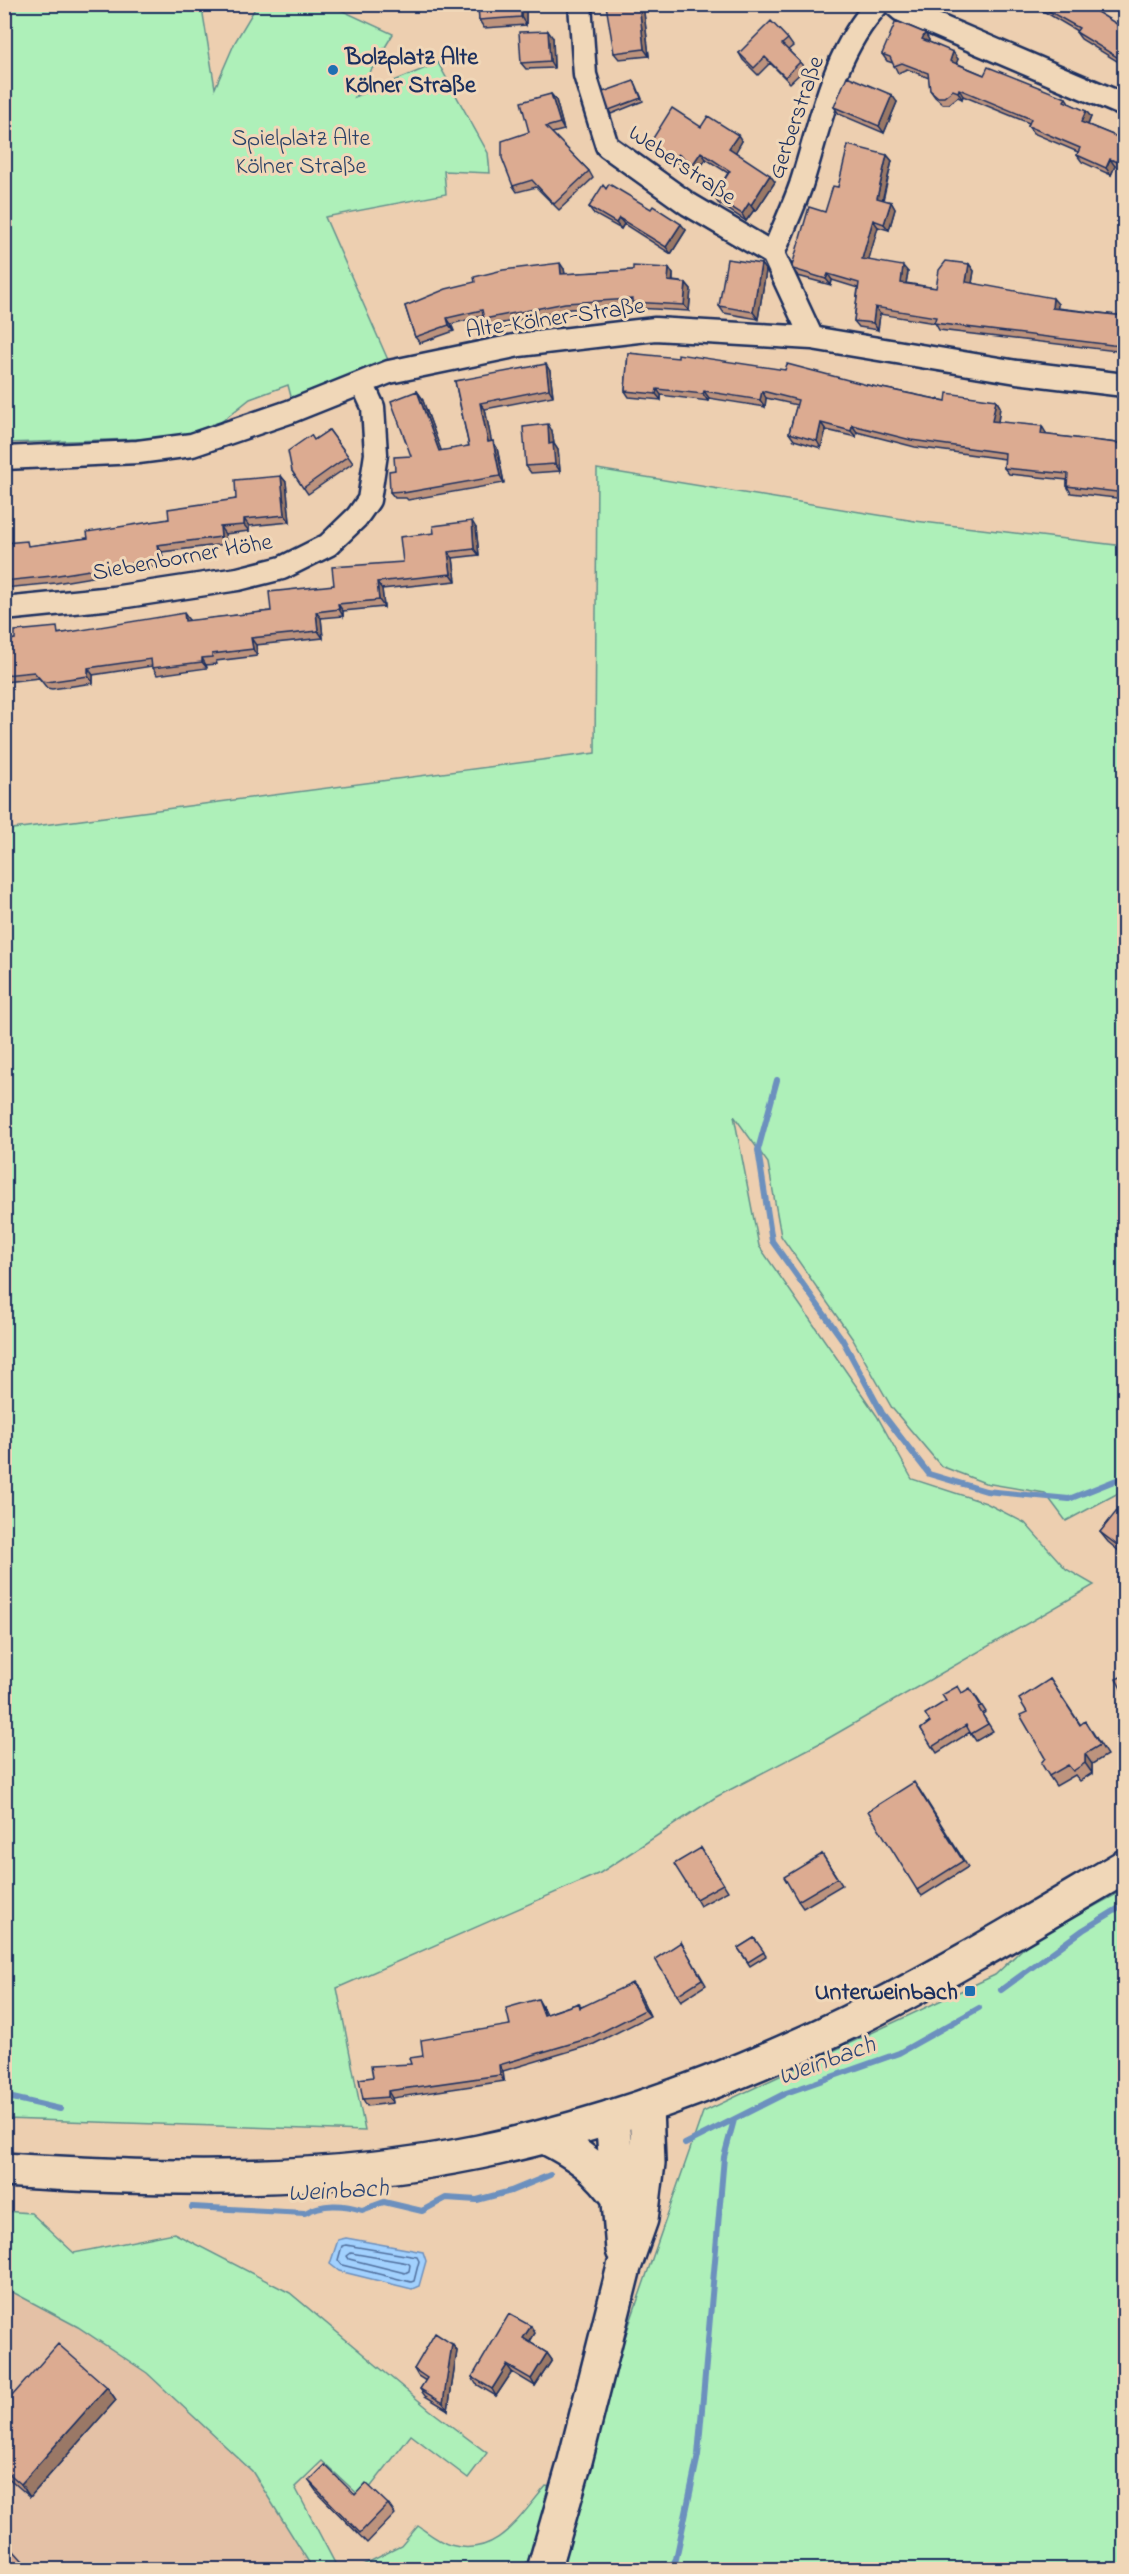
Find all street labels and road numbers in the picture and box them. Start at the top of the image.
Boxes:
street label: Gerberstraße [760,51,835,184]
street label: Weberstraße [620,117,743,215]
street label: Alte-Kölner-Straße [464,290,647,349]
street label: Siebenborner Höhe [90,525,275,592]

